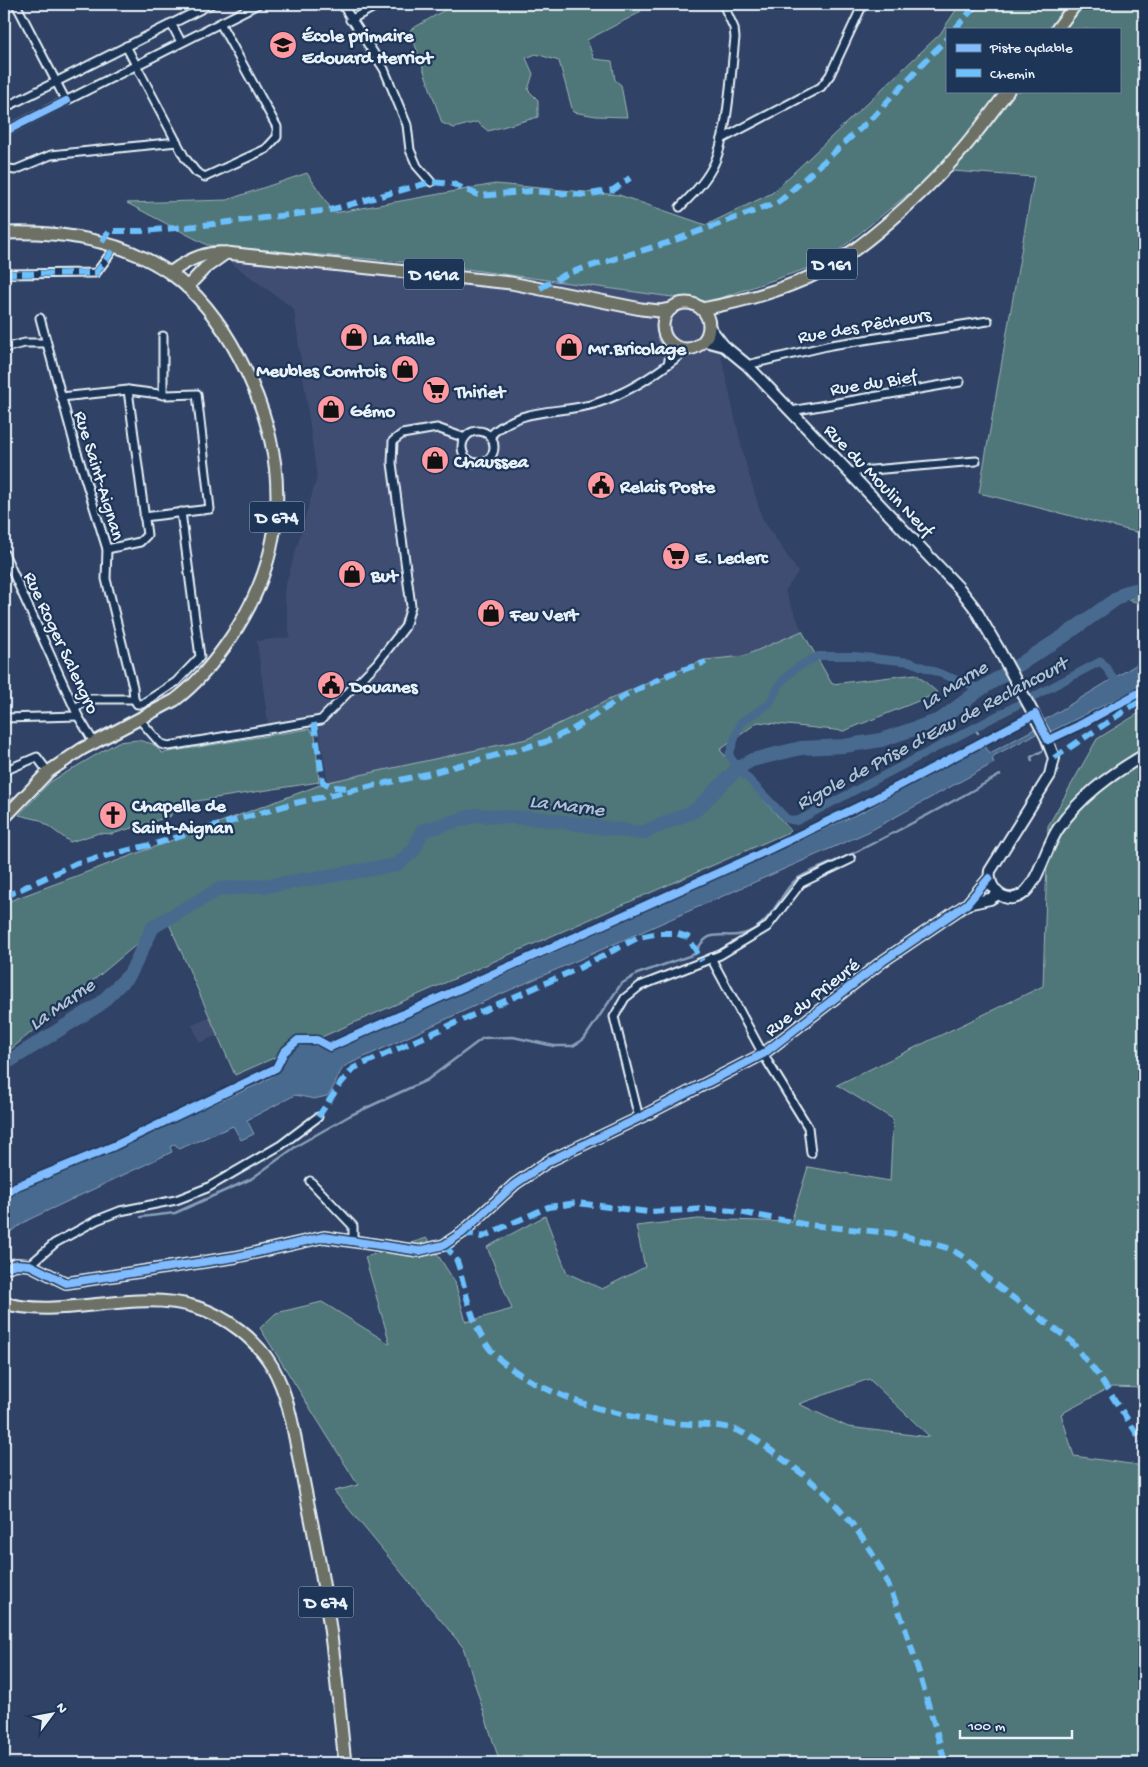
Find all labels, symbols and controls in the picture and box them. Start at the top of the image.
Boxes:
place label: École primaire Edouard Herriot [302,26,435,71]
legend [946,28,1120,92]
school or university icon: École primaire Edouard Herriot [268,30,298,60]
text: Piste cyclable [989,40,1073,58]
text: Chemin [990,66,1035,84]
road number: D 161 [807,248,857,280]
road number: D 161a [404,258,464,290]
street label: Rue des Pêcheurs [796,304,934,350]
shop icon: La Halle [339,322,369,352]
place label: La Halle [373,329,436,352]
shop icon: Mr.Bricolage [554,332,584,362]
place label: Mr.Bricolage [588,339,687,362]
shop icon: Meubles Comtois [390,354,420,384]
place label: Meubles Comtois [256,361,387,384]
street label: Rue du Bief [829,366,921,403]
supermarket icon: Thiriet [421,375,451,405]
place label: Thiriet [453,382,507,405]
shop icon: Gémo [316,394,346,424]
place label: Gémo [350,401,395,424]
street label: Rue Saint-Aignan [67,409,128,544]
street label: Rue du Moulin Neuf [818,420,939,544]
shop icon: Chaussea [420,445,450,475]
place label: Chaussea [453,452,530,475]
public building icon: Relais Poste [586,470,616,500]
place label: Relais Poste [619,477,716,500]
road number: D 674 [250,502,304,532]
supermarket icon: E. Leclerc [661,541,691,571]
place label: E. Leclerc [695,548,769,571]
shop icon: But [337,559,367,589]
place label: But [370,566,400,589]
street label: Rue Roger Salengro [17,569,103,719]
shop icon: Feu Vert [476,598,506,628]
place label: Feu Vert [509,605,580,628]
water label: Rigole de Prise d'Eau de Reclancourt [793,652,1075,816]
water label: La Marne [917,657,993,717]
public building icon: Douanes [316,670,346,700]
place label: Douanes [348,677,419,700]
water label: La Marne [528,791,606,824]
place label: Chapelle de Saint-Aignan [131,796,234,841]
church icon: Chapelle de Saint-Aignan [98,800,128,830]
street label: Rue du Prieuré [761,954,865,1043]
water label: La Marne [26,975,101,1037]
road number: D 674 [298,1586,354,1618]
north arrow [28,1690,78,1740]
text: N [51,1700,71,1717]
scale bar [960,1707,1073,1739]
text: 100 m [967,1718,1006,1736]

